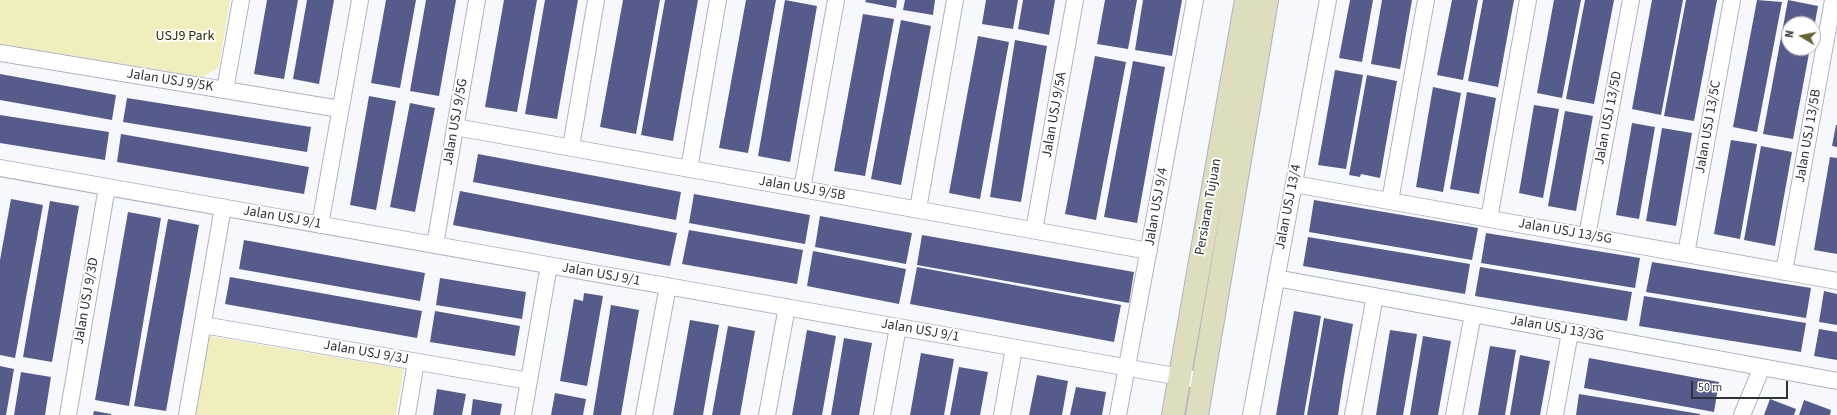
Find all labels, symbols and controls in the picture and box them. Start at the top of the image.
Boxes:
north arrow [1781,16,1821,56]
park label: USJ9 Park [156,29,214,45]
text: N [1782,29,1798,39]
street label: Jalan USJ 9/5K [126,66,214,96]
street label: Jalan USJ 13/5D [1592,70,1626,166]
street label: Jalan USJ 9/5A [1039,71,1071,159]
street label: Jalan USJ 9/5G [440,77,472,167]
street label: Jalan USJ 13/5C [1693,79,1725,175]
street label: Jalan USJ 13/5B [1793,88,1825,184]
street label: Persiaran Tujuan [1192,157,1226,257]
street label: Jalan USJ 13/4 [1273,163,1305,251]
street label: Jalan USJ 9/4 [1142,166,1172,248]
street label: Jalan USJ 9/5B [757,173,847,205]
street label: Jalan USJ 9/1 [241,203,323,233]
street label: Jalan USJ 13/5G [1517,215,1613,249]
street label: Jalan USJ 9/3D [71,256,103,346]
street label: Jalan USJ 9/1 [560,260,642,290]
street label: Jalan USJ 13/3G [1509,312,1605,346]
street label: Jalan USJ 9/1 [879,316,961,346]
street label: Jalan USJ 9/3J [322,337,410,369]
scale bar [1693,373,1790,399]
text: 50 m [1698,379,1722,396]

